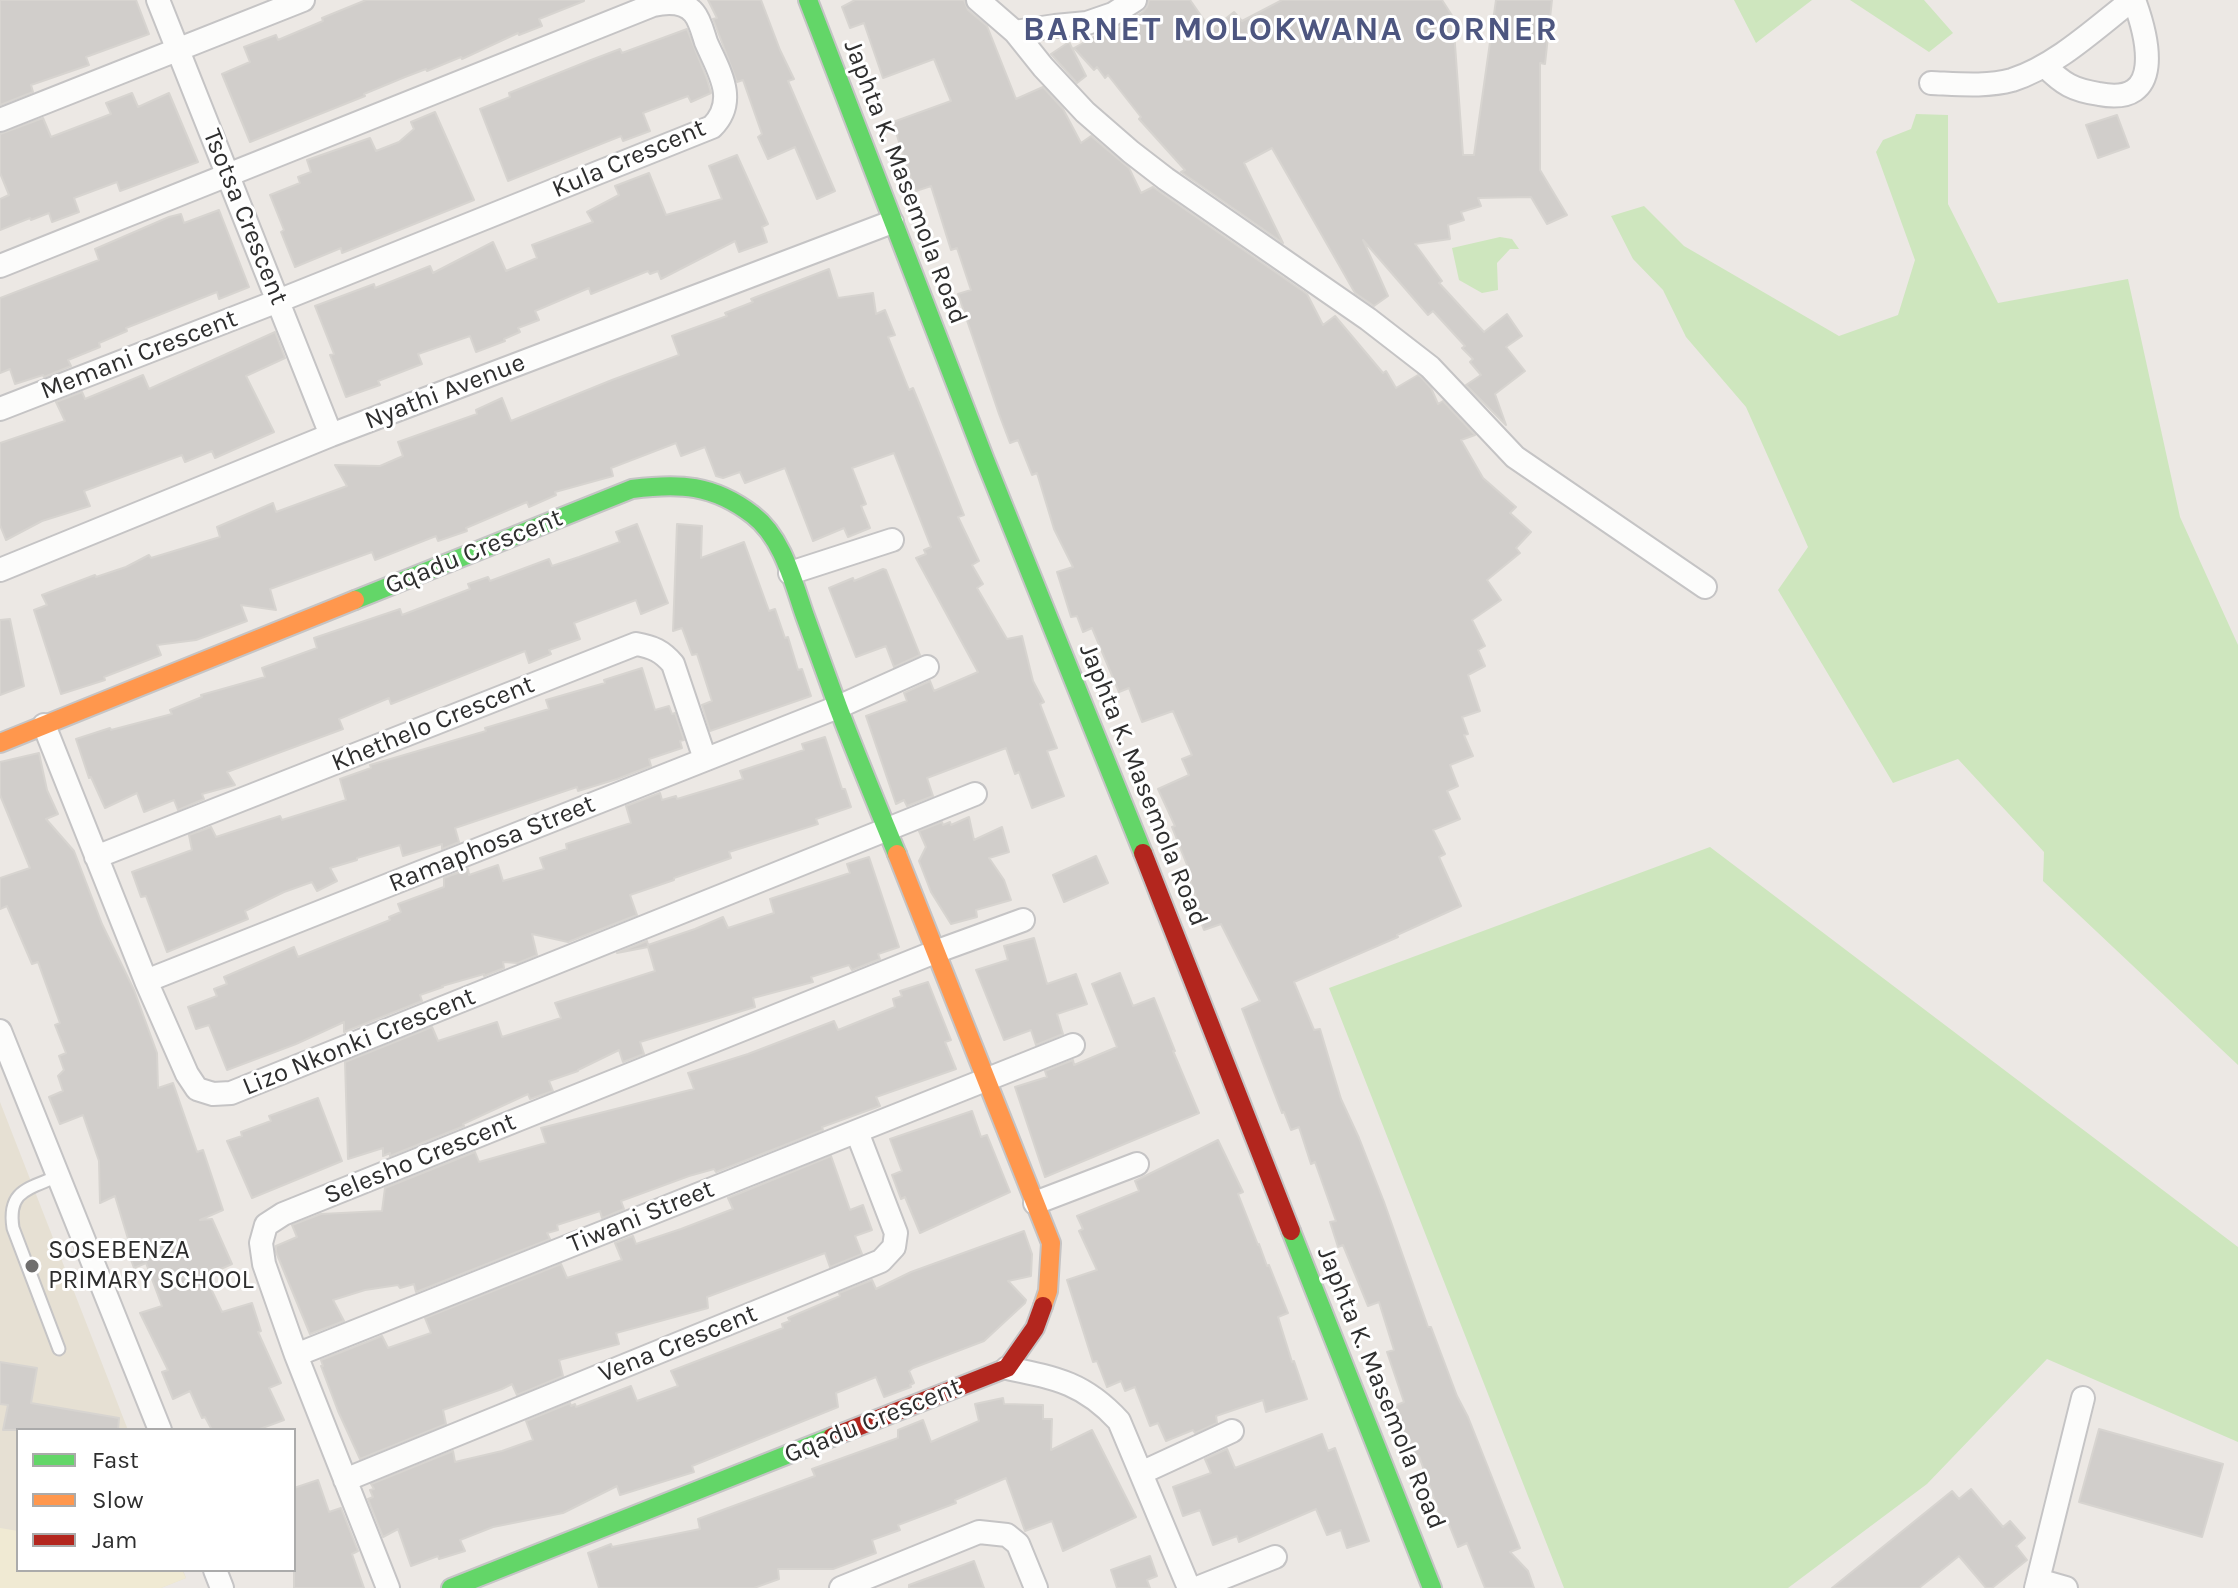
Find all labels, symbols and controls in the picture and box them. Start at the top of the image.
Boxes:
district label: BARNET MOLOKWANA CORNER [1023,10,1559,50]
street label: Japhta K. Masemola Road [836,35,974,329]
street label: Kula Crescent [547,113,711,205]
street label: Tsotsa Crescent [196,125,294,309]
street label: Memani Crescent [36,303,242,407]
street label: Nyathi Avenue [360,347,530,437]
street label: Gqadu Crescent [381,502,567,602]
street label: Japhta K. Masemola Road [1072,639,1214,931]
street label: Khethelo Crescent [327,669,539,779]
street label: Ramaphosa Street [384,788,600,900]
street label: Lizo Nkonki Crescent [238,981,480,1103]
street label: Selesho Crescent [320,1106,520,1212]
street label: Tiwani Street [563,1174,719,1260]
place label: SOSEBENZA PRIMARY SCHOOL [48,1235,254,1296]
street label: Japhta K. Masemola Road [1310,1242,1452,1534]
marker: SOSEBENZA PRIMARY SCHOOL [23,1257,41,1275]
street label: Vena Crescent [594,1298,762,1390]
street label: Gqadu Crescent [780,1371,966,1471]
legend [16,1428,296,1572]
text: Fast [92,1446,139,1474]
text: Slow [92,1486,144,1514]
text: Jam [92,1526,137,1554]

